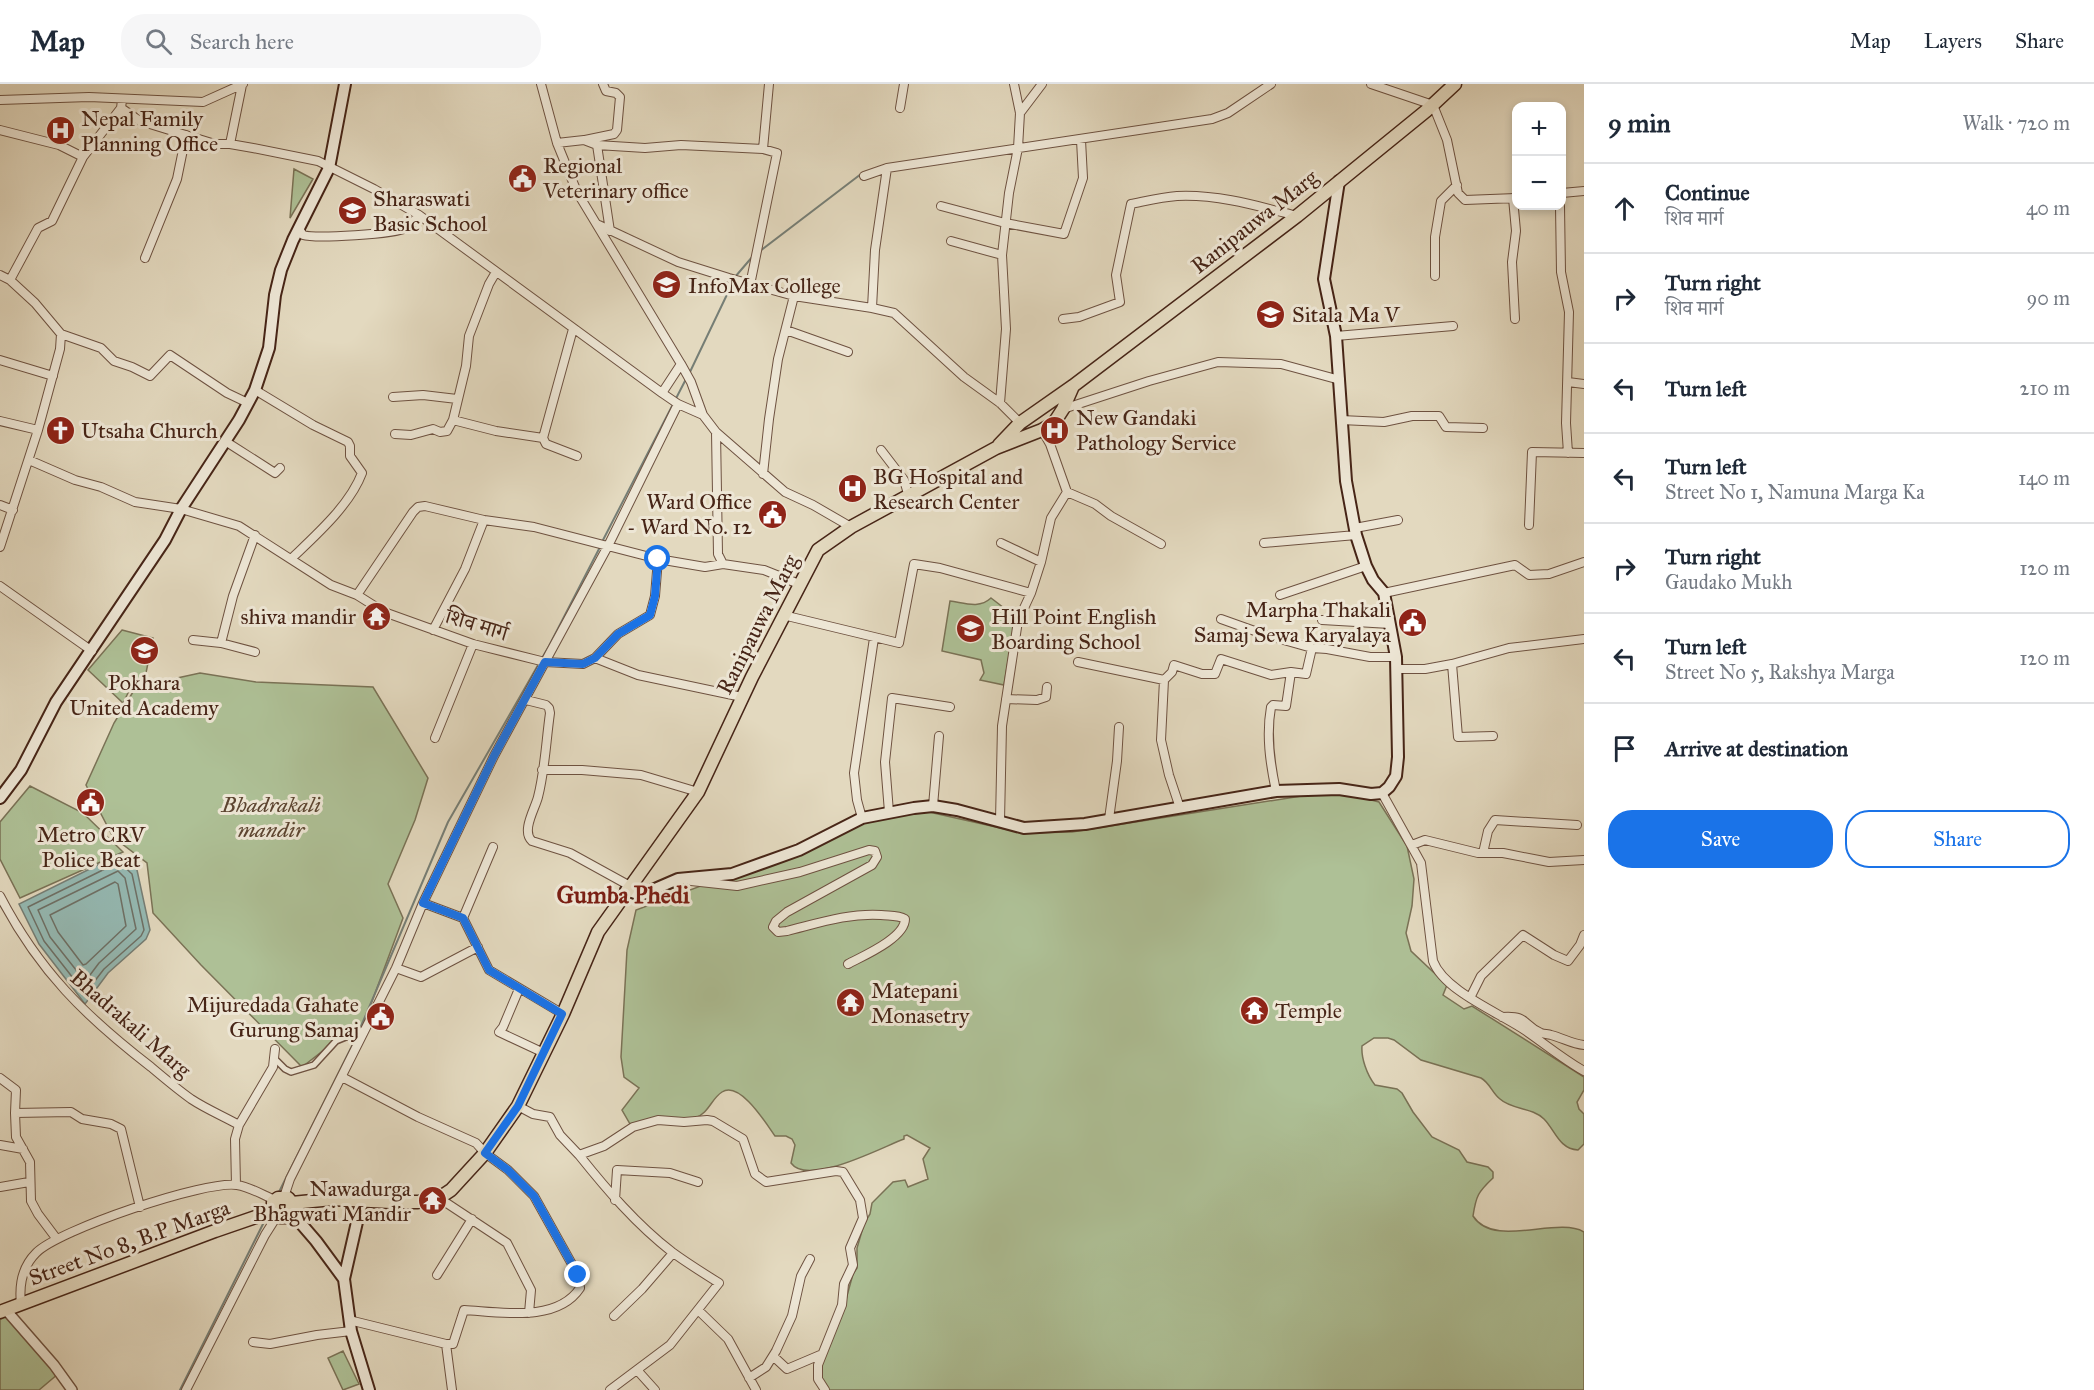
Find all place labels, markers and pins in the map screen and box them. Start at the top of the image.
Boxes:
place label: Nepal Family Planning Office [81,105,218,157]
hospital icon: Nepal Family Planning Office [44,115,76,147]
place label: Regional Veterinary office [542,152,689,204]
public building icon: Regional Veterinary office [506,162,538,194]
place label: Sharaswati Basic School [373,185,487,237]
school or university icon: Sharaswati Basic School [336,195,368,227]
school or university icon: InfoMax College [651,269,683,301]
place label: InfoMax College [688,272,841,299]
school or university icon: Sitala Ma V [1255,298,1287,330]
place label: Sitala Ma V [1292,301,1401,328]
place label: New Gandaki Pathology Service [1076,404,1236,456]
church icon: Utsaha Church [44,414,76,446]
hospital icon: New Gandaki Pathology Service [1039,414,1071,446]
place label: Utsaha Church [81,417,218,444]
place label: BG Hospital and Research Center [873,463,1023,515]
hospital icon: BG Hospital and Research Center [836,473,868,505]
place label: Ward Office - Ward No. 12 [627,488,752,540]
public building icon: Ward Office - Ward No. 12 [757,498,789,530]
place label: Marpha Thakali Samaj Sewa Karyalaya [1194,596,1392,648]
temple icon: shiva mandir [361,600,393,632]
place label: shiva mandir [240,603,357,630]
place label: Hill Point English Boarding School [991,603,1157,655]
public building icon: Marpha Thakali Samaj Sewa Karyalaya [1396,606,1428,638]
school or university icon: Hill Point English Boarding School [954,613,986,645]
school or university icon: Pokhara United Academy [128,634,160,666]
place label: Pokhara United Academy [69,669,219,721]
public building icon: Metro CRV Police Beat [75,786,107,818]
place label: Metro CRV Police Beat [37,821,147,873]
place label: Matepani Monasetry [871,977,970,1029]
temple icon: Matepani Monasetry [834,987,866,1019]
place label: Mijuredada Gahate Gurung Samaj [187,991,359,1043]
temple icon: Temple [1238,994,1270,1026]
place label: Temple [1275,997,1342,1024]
public building icon: Mijuredada Gahate Gurung Samaj [364,1001,396,1033]
place label: Nawadurga Bhagwati Mandir [253,1175,412,1227]
temple icon: Nawadurga Bhagwati Mandir [416,1185,448,1217]

